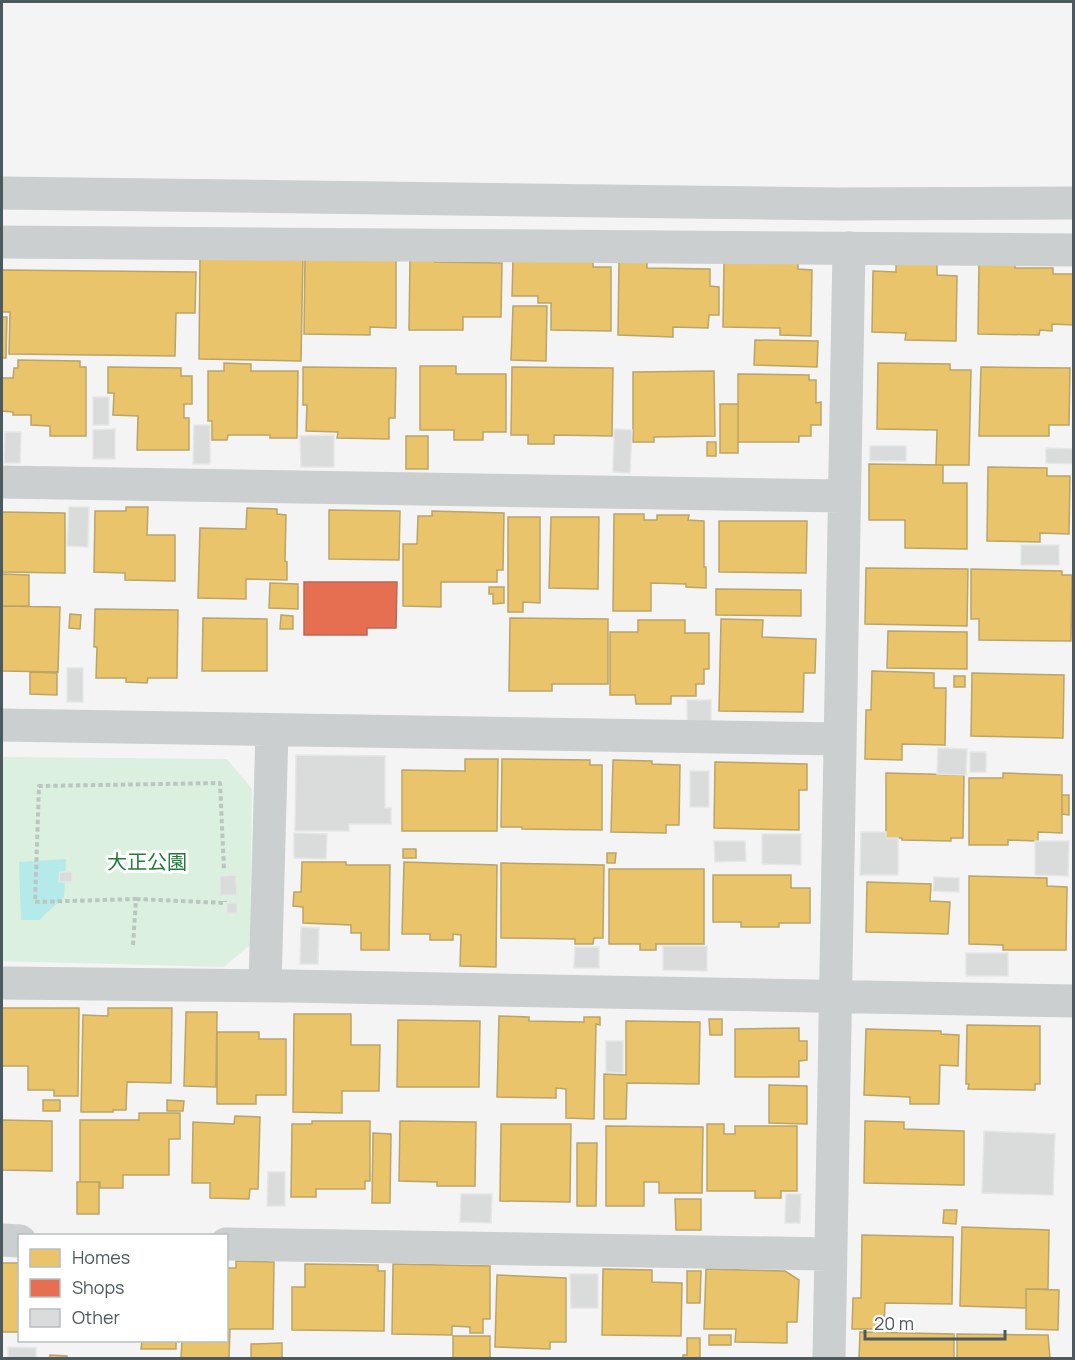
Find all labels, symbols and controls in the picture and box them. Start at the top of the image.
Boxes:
park label: 大正公園 [107,848,187,875]
legend [18,1234,228,1342]
text: Homes [72,1245,130,1269]
text: Shops [72,1275,124,1299]
scale bar [865,1303,1004,1341]
text: Other [72,1305,120,1329]
text: 20 m [874,1311,914,1335]

